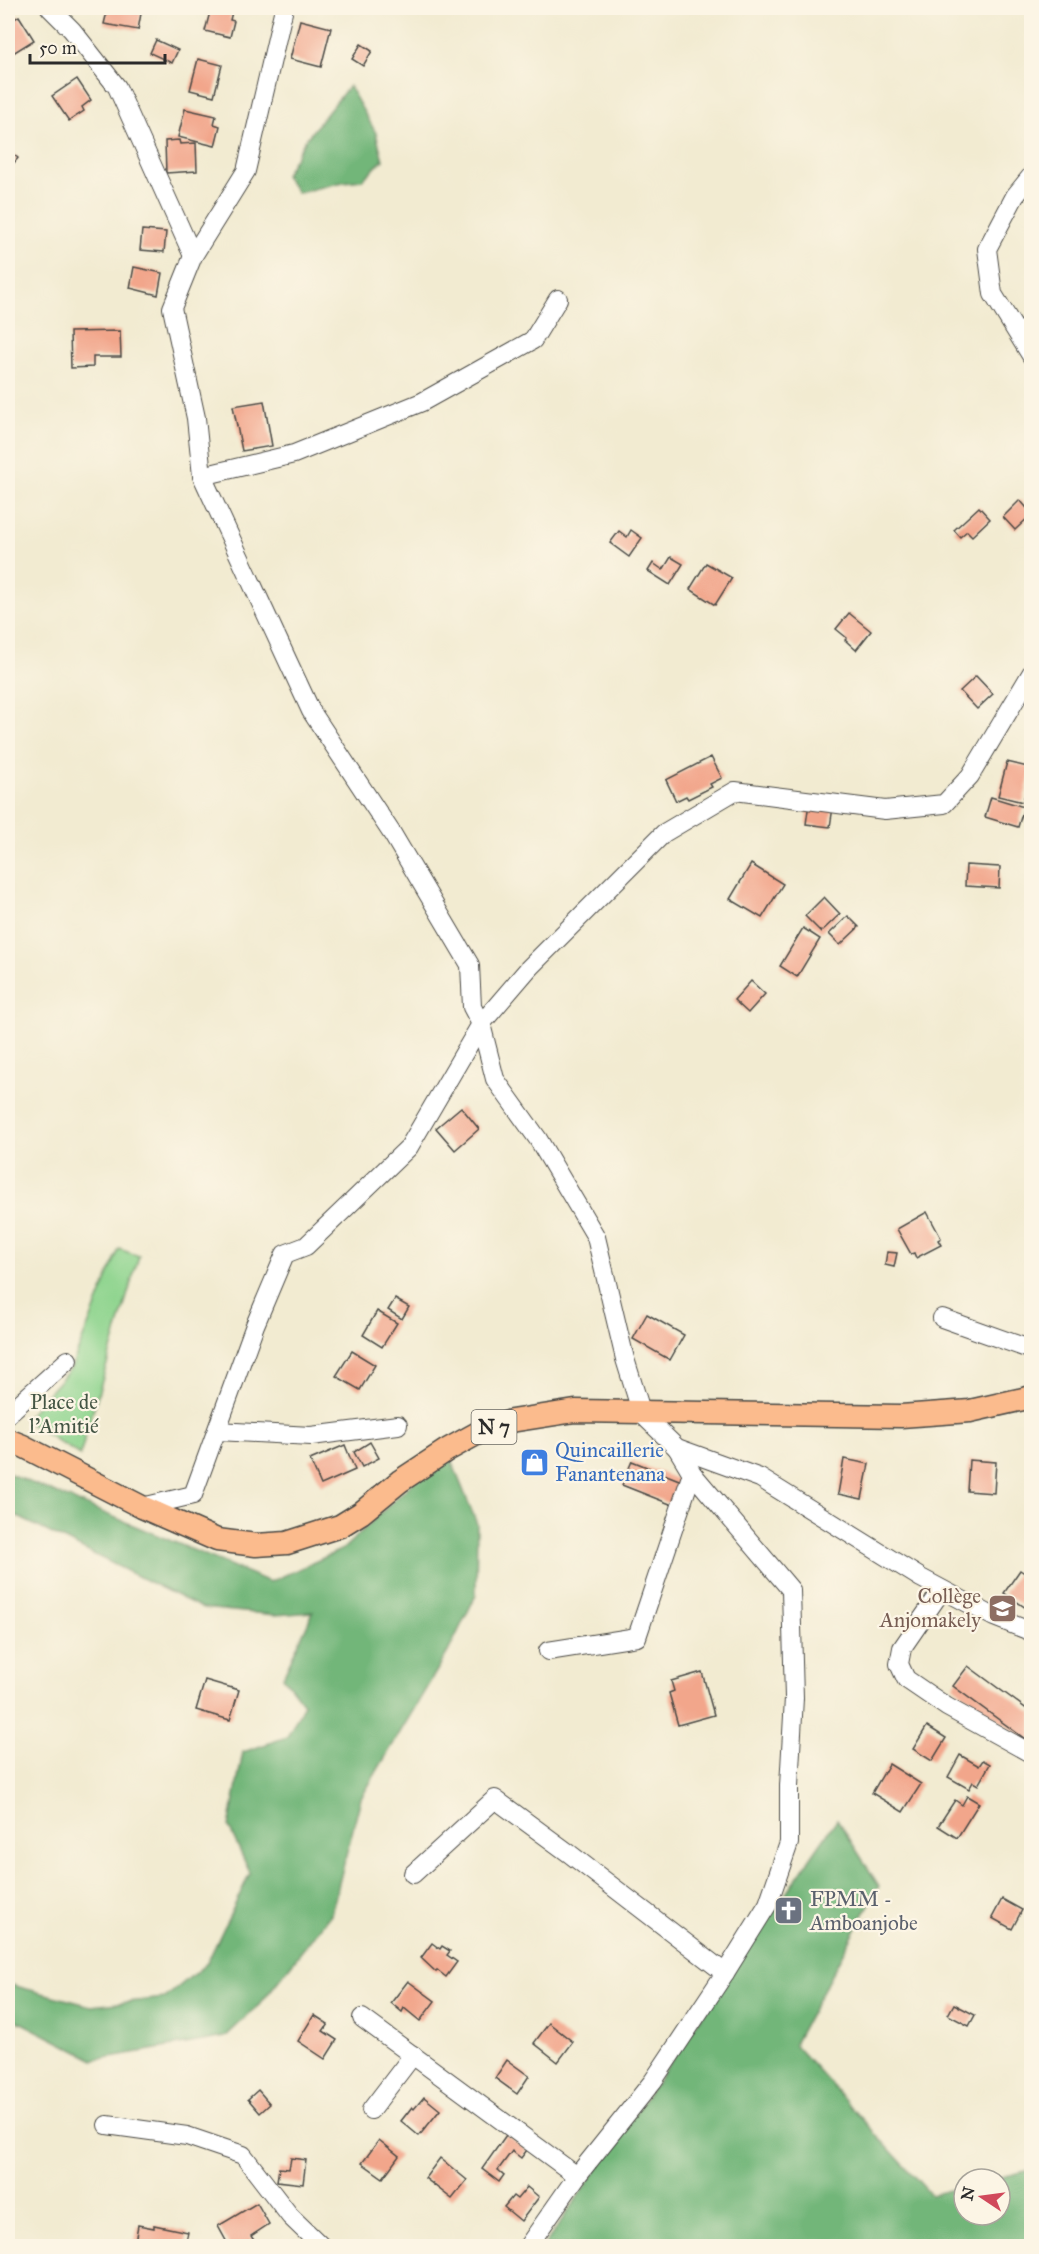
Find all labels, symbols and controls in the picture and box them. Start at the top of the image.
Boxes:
scale bar [30,27,165,65]
text: 50 m [39,37,77,59]
park label: Place de l'Amitié [29,1389,99,1439]
road number: N 7 [472,1410,516,1444]
place label: Quincaillerie Fanantenana [555,1437,665,1487]
shop icon: Quincaillerie Fanantenana [518,1446,550,1478]
place label: Collège Anjomakely [879,1583,982,1633]
school or university icon: Collège Anjomakely [986,1592,1018,1624]
place label: FPMM - Amboanjobe [809,1886,918,1936]
church icon: FPMM - Amboanjobe [773,1895,805,1927]
north arrow [952,2167,1012,2227]
text: N [957,2185,979,2202]

